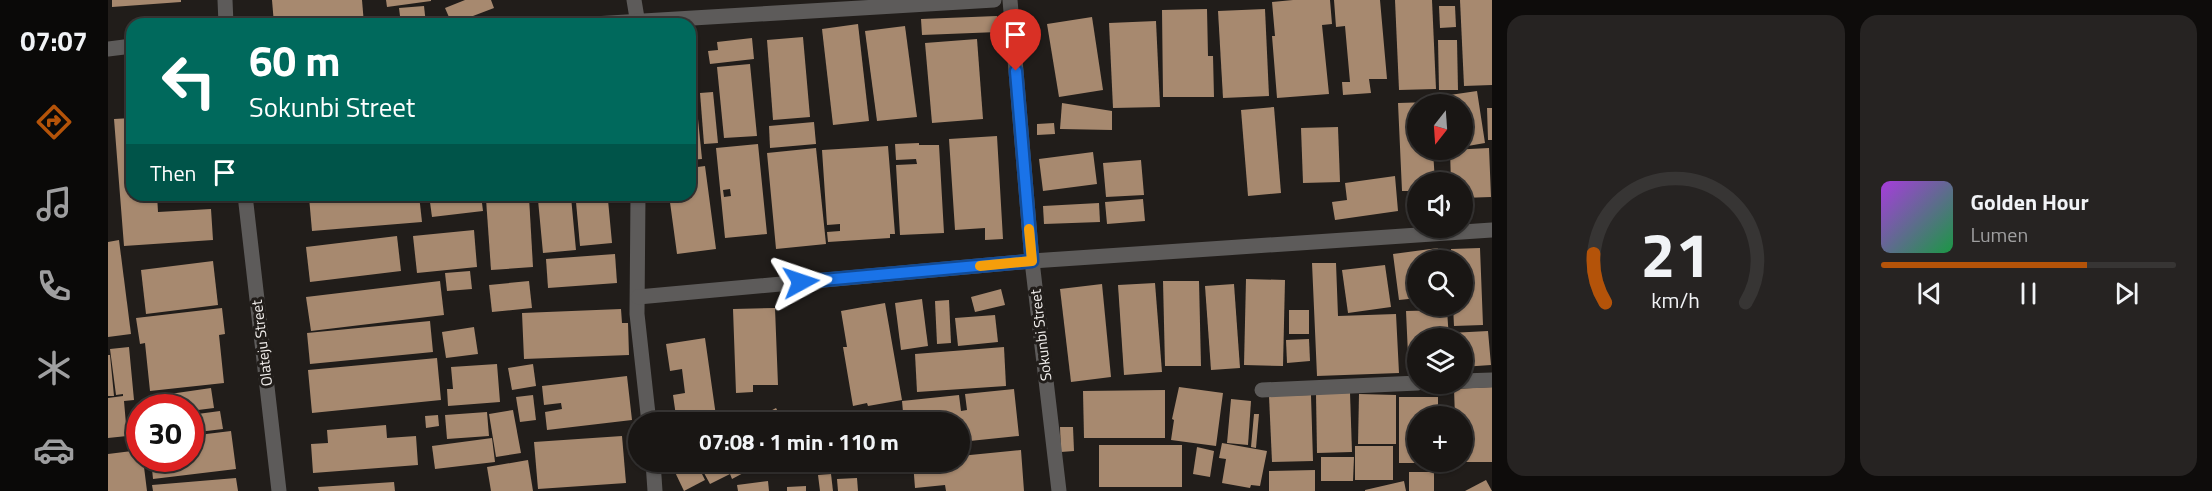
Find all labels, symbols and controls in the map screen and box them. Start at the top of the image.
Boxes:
pin [990,9,1041,71]
icon: arrive [999,18,1032,51]
text: 07:07 [20,20,88,61]
text: 60 m [249,28,341,92]
icon: left [150,42,228,120]
text: Sokunbi Street [249,86,415,127]
north arrow [1407,94,1473,160]
map controls [1407,94,1473,472]
icon: directions [33,101,75,143]
text: Then [150,156,196,190]
icon: arrive [208,156,241,189]
button: sound [1407,172,1473,238]
icon: music [33,183,75,225]
text: Golden Hour [1971,185,2089,219]
text: 21 [1641,206,1711,301]
text: Lumen [1971,219,2028,250]
position arrow [769,250,833,314]
button: search [1407,250,1473,316]
icon: phone [33,265,75,307]
icon: previous [1913,277,1946,310]
icon: pause [2012,277,2045,310]
icon: next [2110,277,2143,310]
text: km/h [1651,284,1700,316]
street label: Sokunbi Street [1023,287,1058,382]
street label: Olateju Street [245,298,278,388]
button: layers [1407,328,1473,394]
icon: climate [33,347,75,389]
speed limit sign: 30 [126,394,204,472]
button: + [1407,406,1473,472]
text: 07:08 · 1 min · 110 m [699,425,899,459]
icon: car [33,429,75,471]

